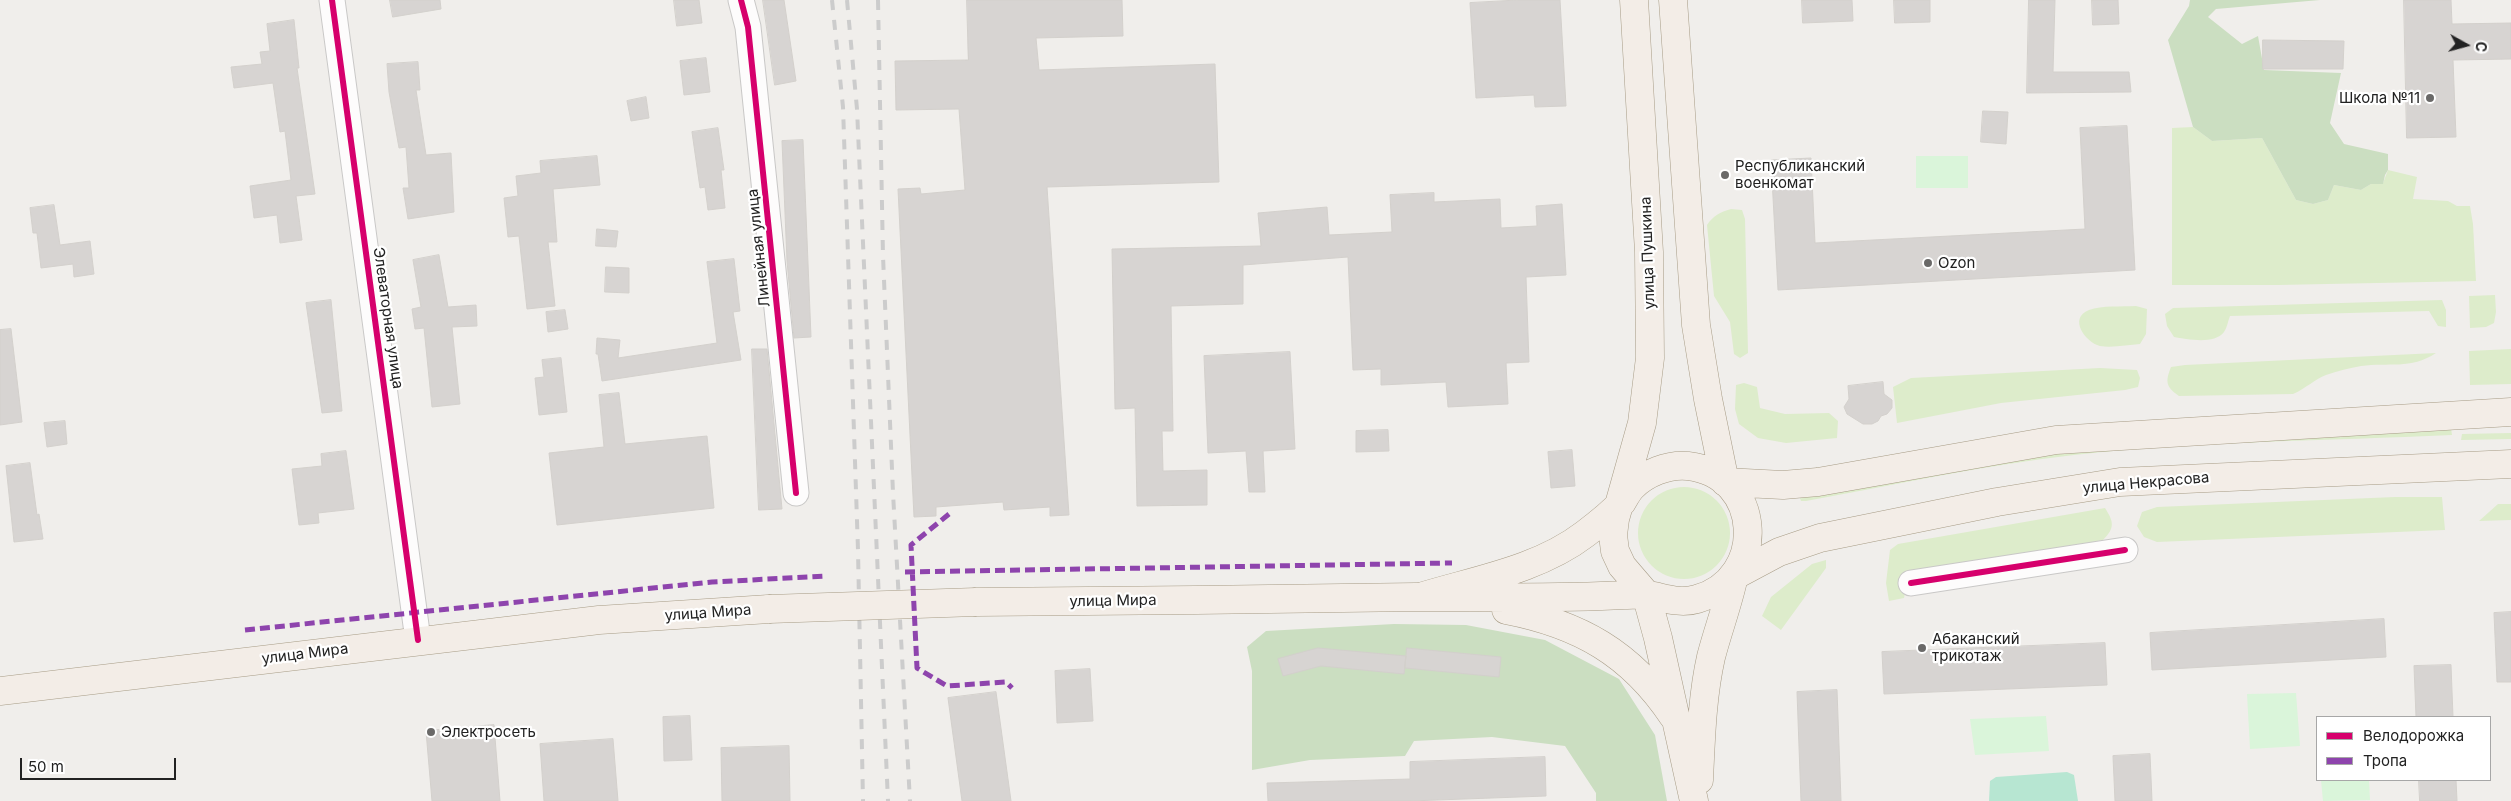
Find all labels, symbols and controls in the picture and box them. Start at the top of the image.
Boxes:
north arrow [2441,20,2491,70]
text: С [2472,41,2490,53]
place label: Школа №11 [2339,89,2420,107]
marker: Школа №11 [2424,92,2436,104]
place label: Республиканский военкомат [1735,157,1865,192]
marker: Республиканский военкомат [1719,169,1731,181]
street label: Линейная улица [744,188,774,308]
street label: улица Пушкина [1637,196,1659,310]
street label: Элеваторная улица [369,246,407,390]
place label: Ozon [1938,254,1975,272]
marker: Ozon [1922,257,1934,269]
street label: улица Некрасова [2082,468,2210,498]
street label: улица Мира [1069,591,1157,611]
street label: улица Мира [664,601,752,625]
place label: Абаканский трикотаж [1932,630,2020,665]
street label: улица Мира [261,640,349,668]
marker: Абаканский трикотаж [1916,642,1928,654]
legend [2316,716,2491,781]
place label: Электросеть [441,723,536,741]
marker: Электросеть [425,726,437,738]
text: Велодорожка [2363,726,2464,745]
scale bar [22,748,179,780]
text: Тропа [2363,751,2407,770]
text: 50 m [28,757,64,776]

